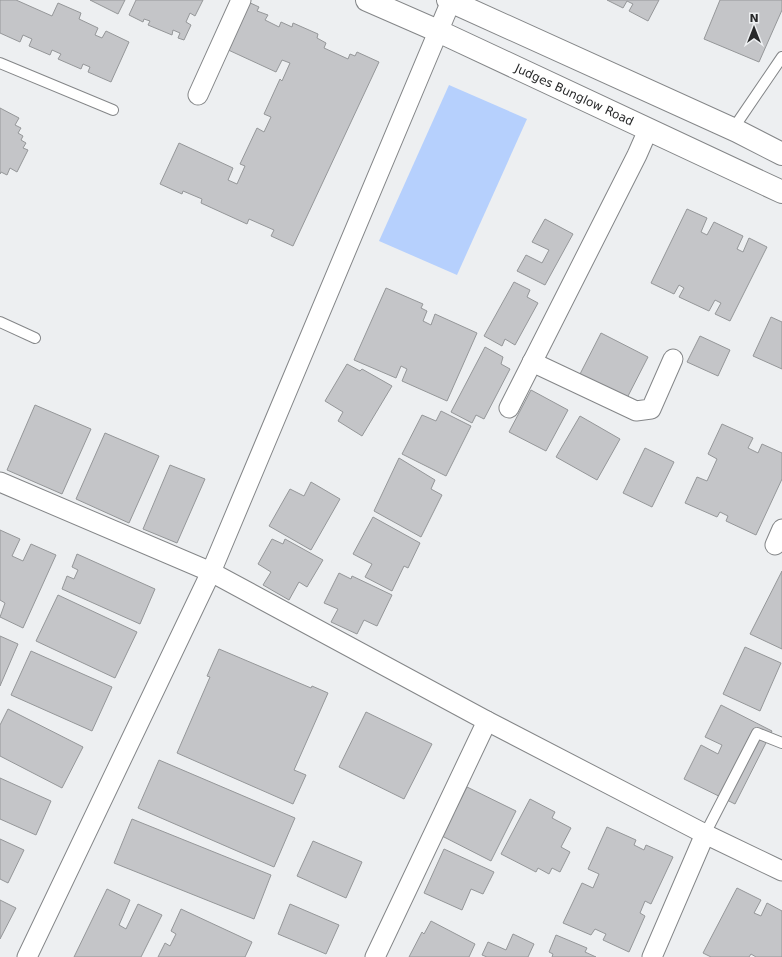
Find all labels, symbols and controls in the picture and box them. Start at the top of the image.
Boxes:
north arrow [734,8,774,48]
text: N [749,12,759,25]
street label: Judges Bunglow Road [512,61,636,129]

